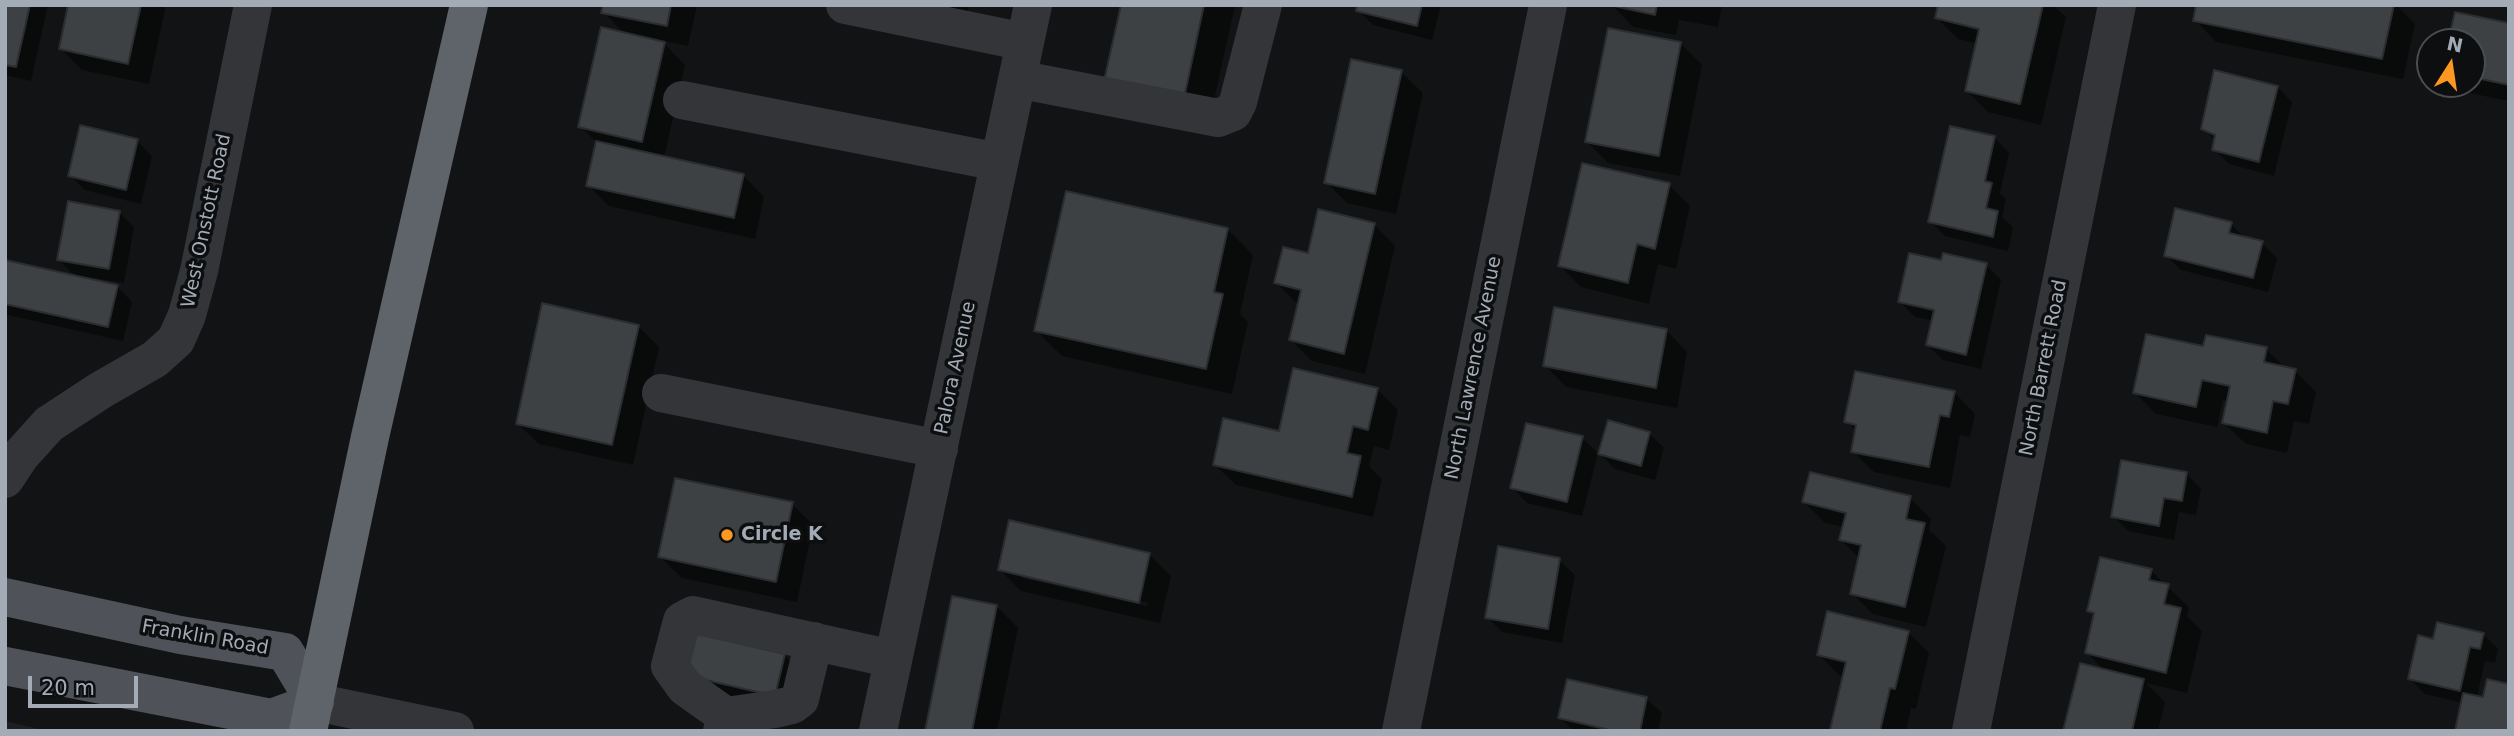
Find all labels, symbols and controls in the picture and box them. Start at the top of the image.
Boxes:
north arrow [2416,28,2486,98]
text: N [2445,32,2465,57]
street label: West Onstott Road [177,132,237,310]
street label: North Lawrence Avenue [1441,254,1507,482]
street label: North Barrett Road [2016,278,2072,458]
street label: Palora Avenue [931,299,981,437]
place label: Circle K [741,524,823,546]
marker: Circle K [719,527,735,543]
street label: Franklin Road [140,616,270,660]
scale bar [32,662,142,706]
text: 20 m [41,676,95,700]

